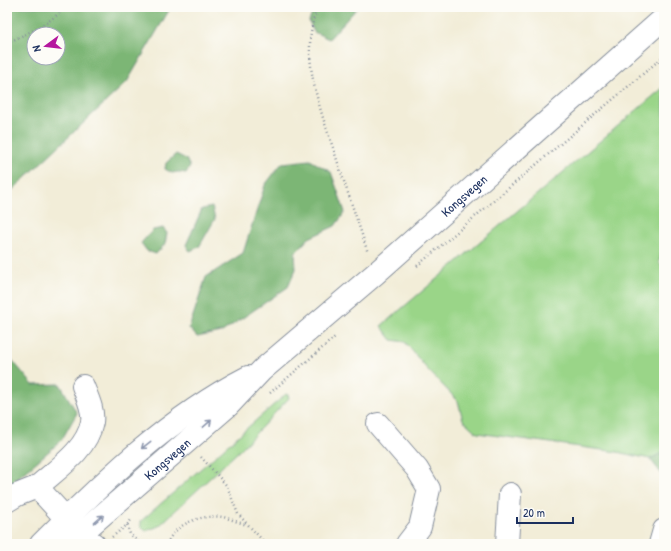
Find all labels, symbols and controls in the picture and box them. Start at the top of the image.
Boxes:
north arrow [26,26,66,66]
text: N [29,44,44,53]
street label: Kongsvegen [437,170,491,221]
one-way arrow [202,420,213,429]
street label: Kongsvegen [140,434,194,484]
one-way arrow [140,441,151,449]
scale bar [517,499,573,525]
text: 20 m [523,504,545,521]
one-way arrow [94,514,104,524]

